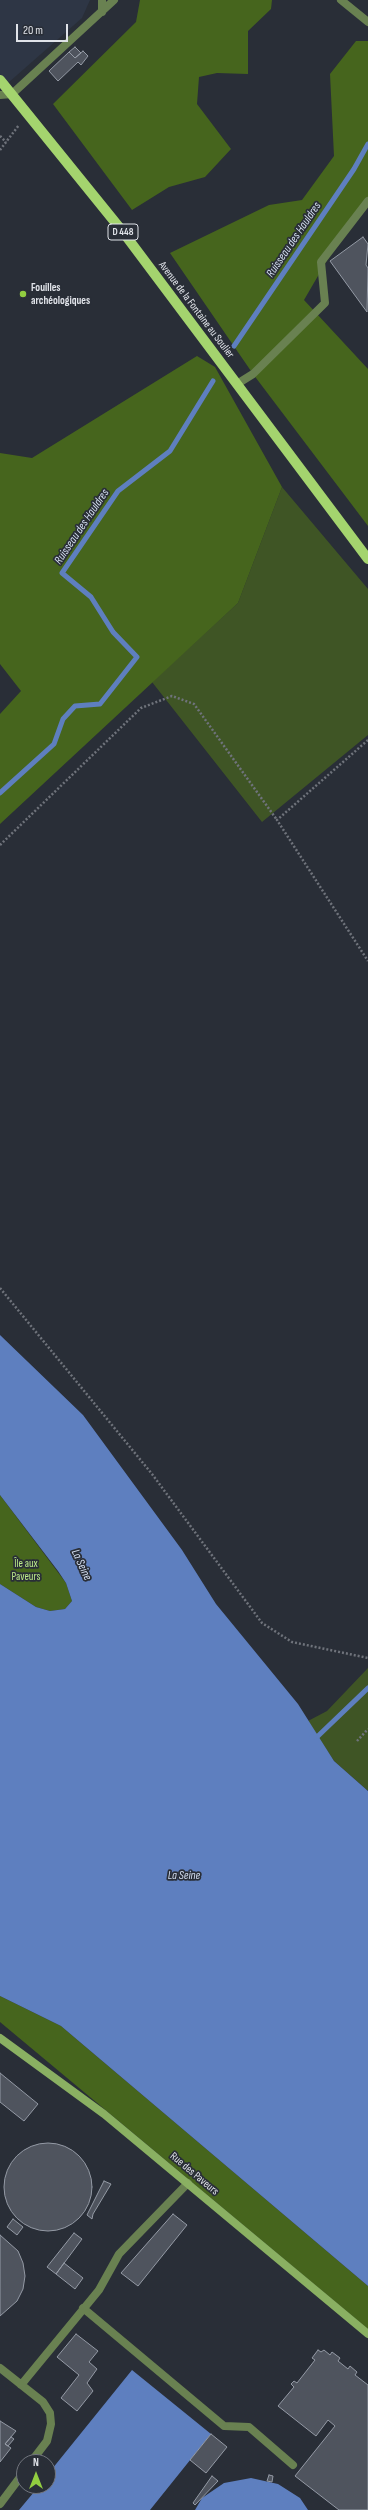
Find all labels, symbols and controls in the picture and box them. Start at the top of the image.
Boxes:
scale bar [18,16,70,42]
text: 20 m [23,23,43,38]
water label: Ruisseau des Hauldres [263,200,325,280]
road number: D 448 [108,224,138,240]
street label: Avenue de la Fontaine au Soulier [155,259,237,361]
place label: Fouilles archéologiques [31,281,90,307]
marker: Fouilles archéologiques [18,289,28,299]
water label: Ruisseau des Hauldres [51,487,113,567]
water label: La Seine [68,1547,94,1583]
park label: Île aux Paveurs [12,1557,40,1583]
water label: La Seine [168,1869,200,1883]
street label: Rue des Paveurs [167,2150,221,2198]
north arrow [16,2454,56,2494]
text: N [33,2456,39,2469]

